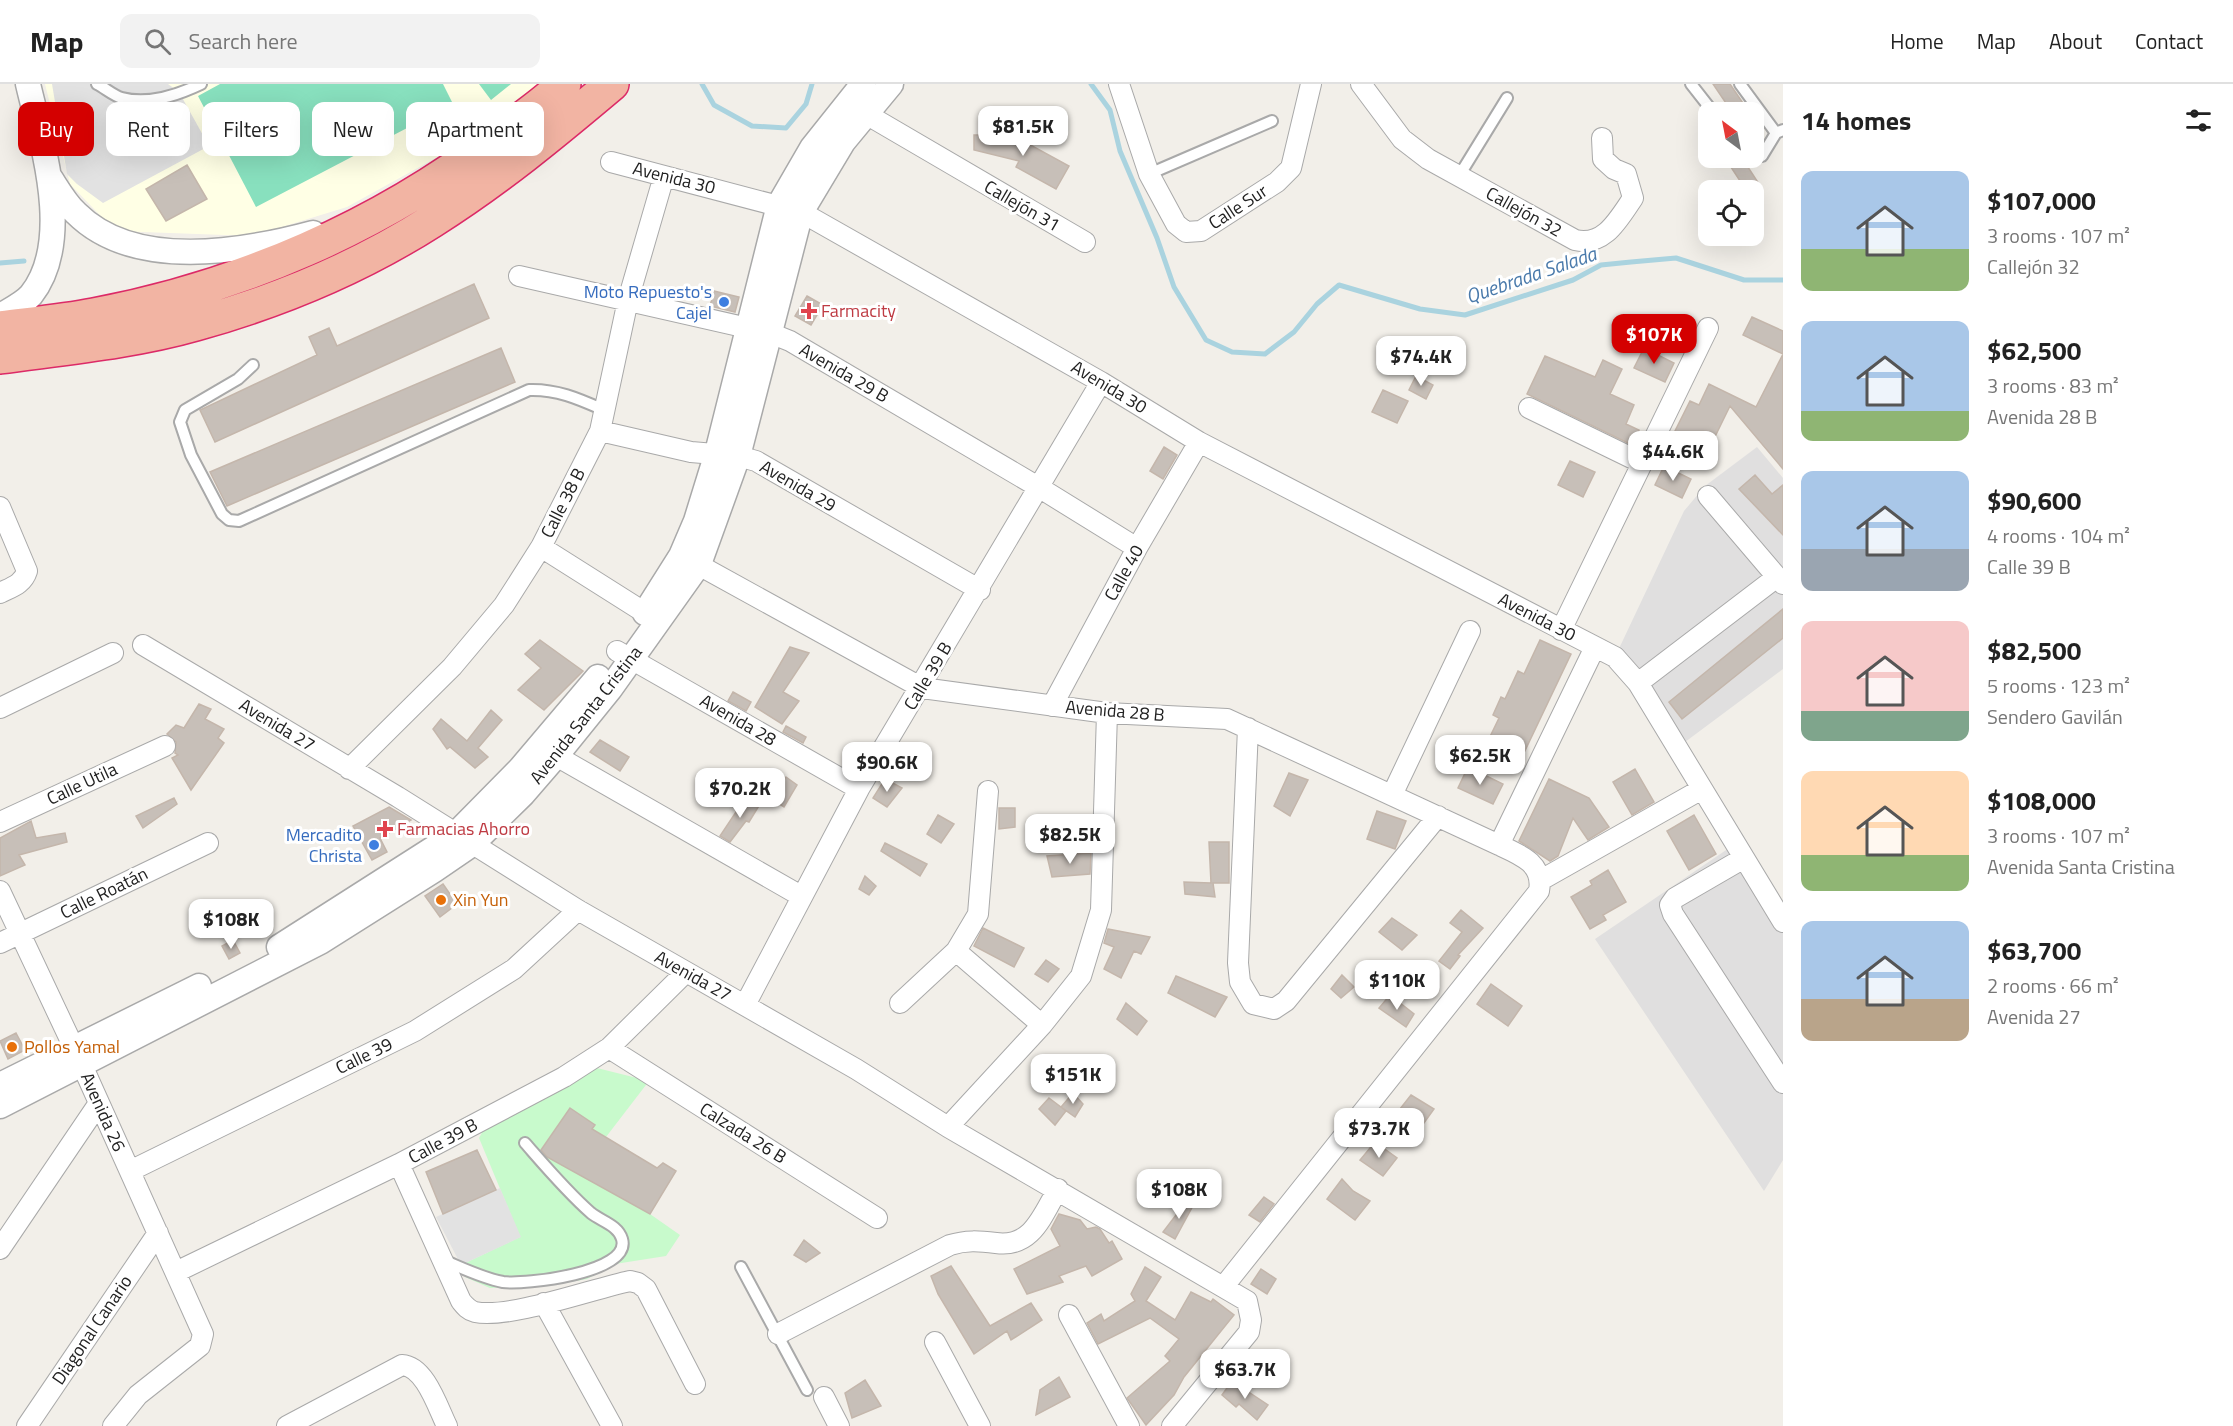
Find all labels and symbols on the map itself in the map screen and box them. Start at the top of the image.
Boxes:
north arrow [1698,102,1764,168]
pin: $81.5K [974,106,1072,157]
street label: Avenida 30 [630,154,718,201]
street label: Callejón 31 [979,173,1065,238]
street label: Calle Sur [1203,177,1273,236]
street label: Callejón 32 [1481,180,1567,244]
water label: Quebrada Salada [1461,237,1601,311]
place label: Moto Repuesto's Cajel [584,278,712,326]
marker: Moto Repuesto's Cajel [717,295,731,309]
place label: Farmacity [821,297,896,324]
marker: Farmacity [802,304,816,318]
pin: $107K [1612,314,1696,365]
street label: Avenida 29 B [794,336,894,409]
pin: $74.4K [1372,336,1470,387]
street label: Avenida 30 [1066,353,1152,420]
pin: $44.6K [1624,431,1722,482]
street label: Avenida 29 [755,453,841,518]
street label: Calle 38 B [533,463,592,542]
street label: Calle 40 [1097,540,1150,606]
street label: Avenida 30 [1494,585,1581,648]
street label: Calle 39 B [897,636,959,715]
street label: Avenida Santa Cristina [523,640,648,790]
street label: Avenida 28 [695,687,781,752]
street label: Avenida 27 [234,691,320,758]
street label: Avenida 28 B [1064,693,1166,728]
pin: $62.5K [1431,735,1529,786]
pin: $90.6K [838,742,936,793]
street label: Calle Utila [42,755,122,812]
pin: $70.2K [691,768,789,819]
pin: $82.5K [1021,814,1119,865]
place label: Farmacias Ahorro [397,815,530,842]
place label: Mercadito Christa [286,821,362,869]
marker: Farmacias Ahorro [378,822,392,836]
marker: Mercadito Christa [367,838,381,852]
street label: Calle Roatán [55,860,152,925]
place label: Xin Yun [453,886,508,913]
marker: Xin Yun [434,893,448,907]
pin: $108K [189,899,273,950]
street label: Avenida 27 [650,943,737,1008]
pin: $110K [1355,960,1439,1011]
street label: Calle 39 [331,1030,397,1081]
place label: Pollos Yamal [24,1033,120,1060]
marker: Pollos Yamal [5,1040,19,1054]
pin: $151K [1031,1054,1115,1105]
street label: Avenida 26 [74,1068,133,1156]
street label: Calzada 26 B [695,1095,792,1170]
pin: $73.7K [1330,1108,1428,1159]
street label: Calle 39 B [403,1111,482,1170]
pin: $108K [1137,1169,1221,1220]
street label: Diagonal Canario [45,1269,138,1390]
pin: $63.7K [1196,1349,1294,1400]

